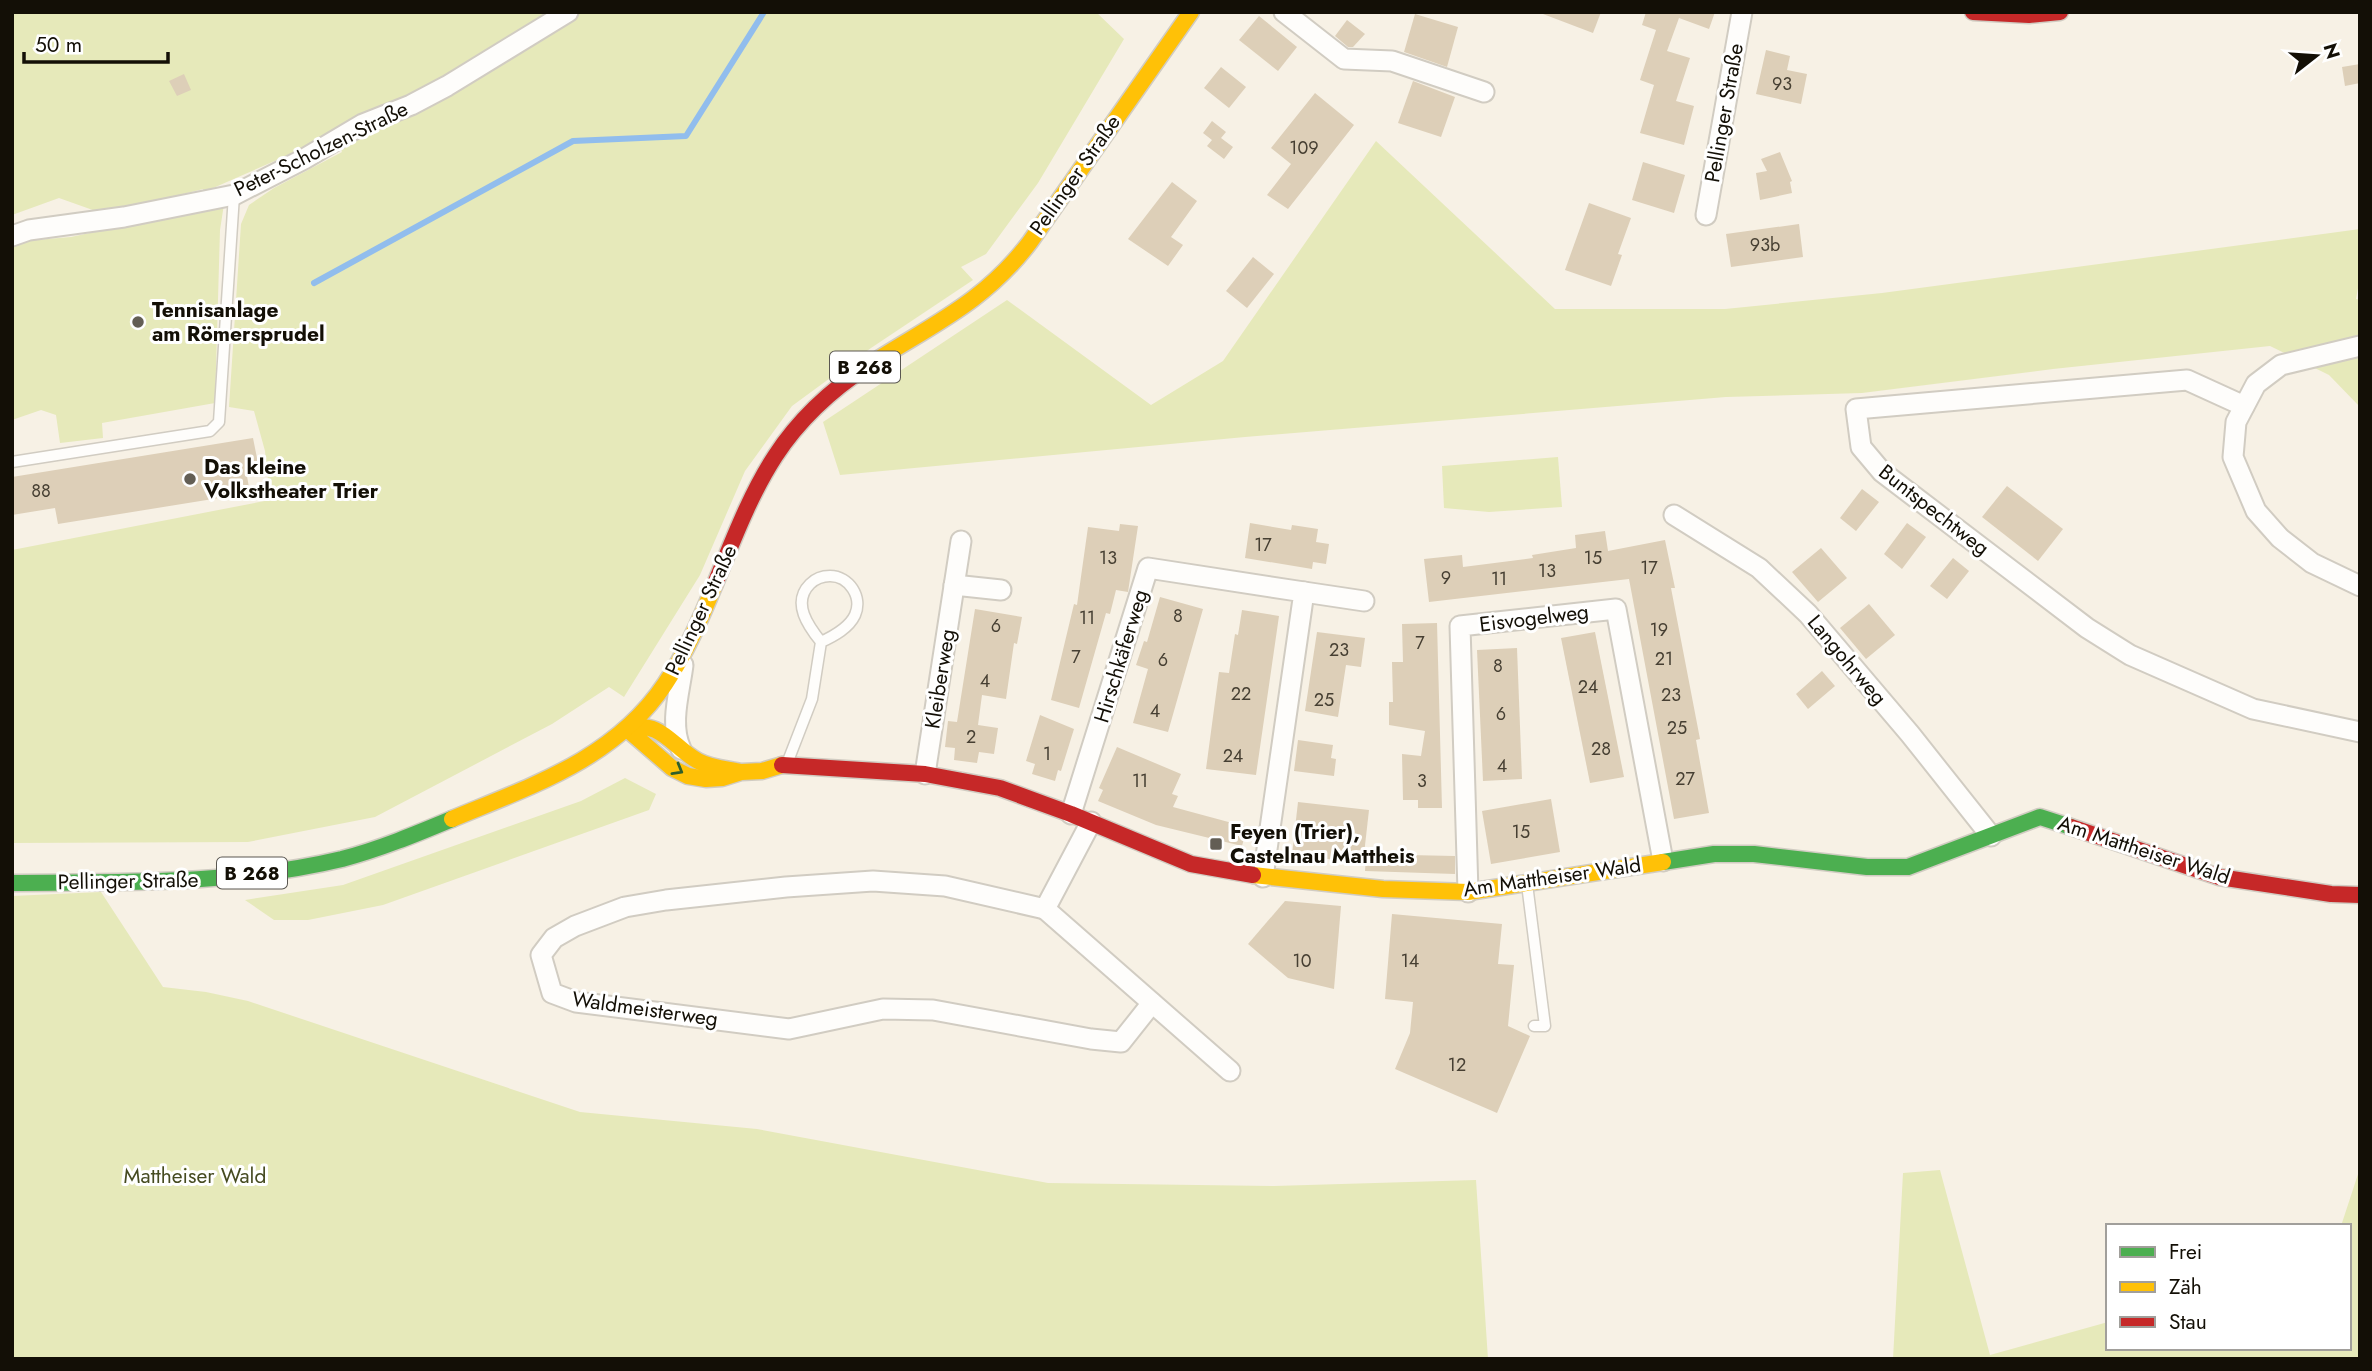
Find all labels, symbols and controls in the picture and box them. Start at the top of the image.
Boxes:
scale bar [24,21,168,65]
north arrow [2281,21,2351,91]
text: 50 m [35,30,82,60]
text: N [2317,40,2347,62]
street label: Pellinger Straße [1697,41,1751,185]
house number: 93 [1772,71,1792,97]
street label: Peter-Scholzen-Straße [229,94,413,204]
street label: Pellinger Straße [1022,109,1128,241]
house number: 109 [1289,135,1319,161]
house number: 93b [1750,232,1780,258]
place label: Tennisanlage am Römersprudel [152,295,325,349]
marker: Tennisanlage am Römersprudel [130,314,146,330]
road number: B 268 [830,352,900,382]
place label: Das kleine Volkstheater Trier [203,452,379,506]
street label: Buntspechtweg [1872,457,1996,563]
marker: Das kleine Volkstheater Trier [182,471,198,487]
house number: 88 [31,478,51,504]
house number: 17 [1254,532,1272,558]
street label: Pellinger Straße [658,540,744,680]
house number: 13 [1099,545,1117,571]
house number: 15 [1584,545,1602,571]
house number: 17 [1640,555,1658,581]
house number: 13 [1538,558,1556,584]
house number: 9 [1441,565,1451,591]
house number: 11 [1491,566,1507,592]
street label: Hirschkäferweg [1086,586,1156,726]
street label: Eisvogelweg [1478,596,1590,640]
house number: 8 [1173,603,1183,629]
house number: 11 [1079,605,1095,631]
street label: Langohrweg [1800,608,1894,712]
house number: 6 [991,613,1001,639]
house number: 19 [1650,617,1668,643]
street label: Kleiberweg [917,627,963,731]
house number: 7 [1415,630,1425,656]
house number: 23 [1329,637,1349,663]
house number: 7 [1071,644,1081,670]
house number: 21 [1655,646,1673,672]
house number: 6 [1158,647,1168,673]
house number: 8 [1493,653,1503,679]
house number: 4 [980,668,990,694]
house number: 24 [1578,674,1598,700]
house number: 22 [1231,681,1251,707]
house number: 23 [1661,682,1681,708]
house number: 25 [1314,687,1334,713]
house number: 4 [1150,698,1160,724]
house number: 6 [1496,701,1506,727]
house number: 25 [1667,715,1687,741]
house number: 2 [966,724,976,750]
house number: 28 [1591,736,1611,762]
house number: 1 [1043,741,1051,767]
house number: 24 [1223,743,1243,769]
house number: 4 [1497,753,1507,779]
one-way arrow [671,762,684,775]
house number: 27 [1675,766,1695,792]
house number: 11 [1132,768,1148,794]
house number: 3 [1417,768,1427,794]
street label: Am Mattheiser Wald [2054,808,2234,892]
place label: Feyen (Trier), Castelnau Mattheis [1230,817,1415,871]
house number: 15 [1512,819,1530,845]
marker: Feyen (Trier), Castelnau Mattheis [1208,836,1224,852]
street label: Am Mattheiser Wald [1461,850,1643,904]
road number: B 268 [217,858,287,888]
street label: Pellinger Straße [57,865,199,897]
house number: 10 [1293,948,1312,974]
house number: 14 [1401,948,1419,974]
street label: Waldmeisterweg [570,984,720,1034]
house number: 12 [1448,1052,1466,1078]
park label: Mattheiser Wald [124,1161,266,1191]
legend [2106,1224,2351,1350]
text: Frei [2169,1237,2202,1267]
text: Zäh [2169,1272,2202,1302]
text: Stau [2169,1307,2207,1337]

